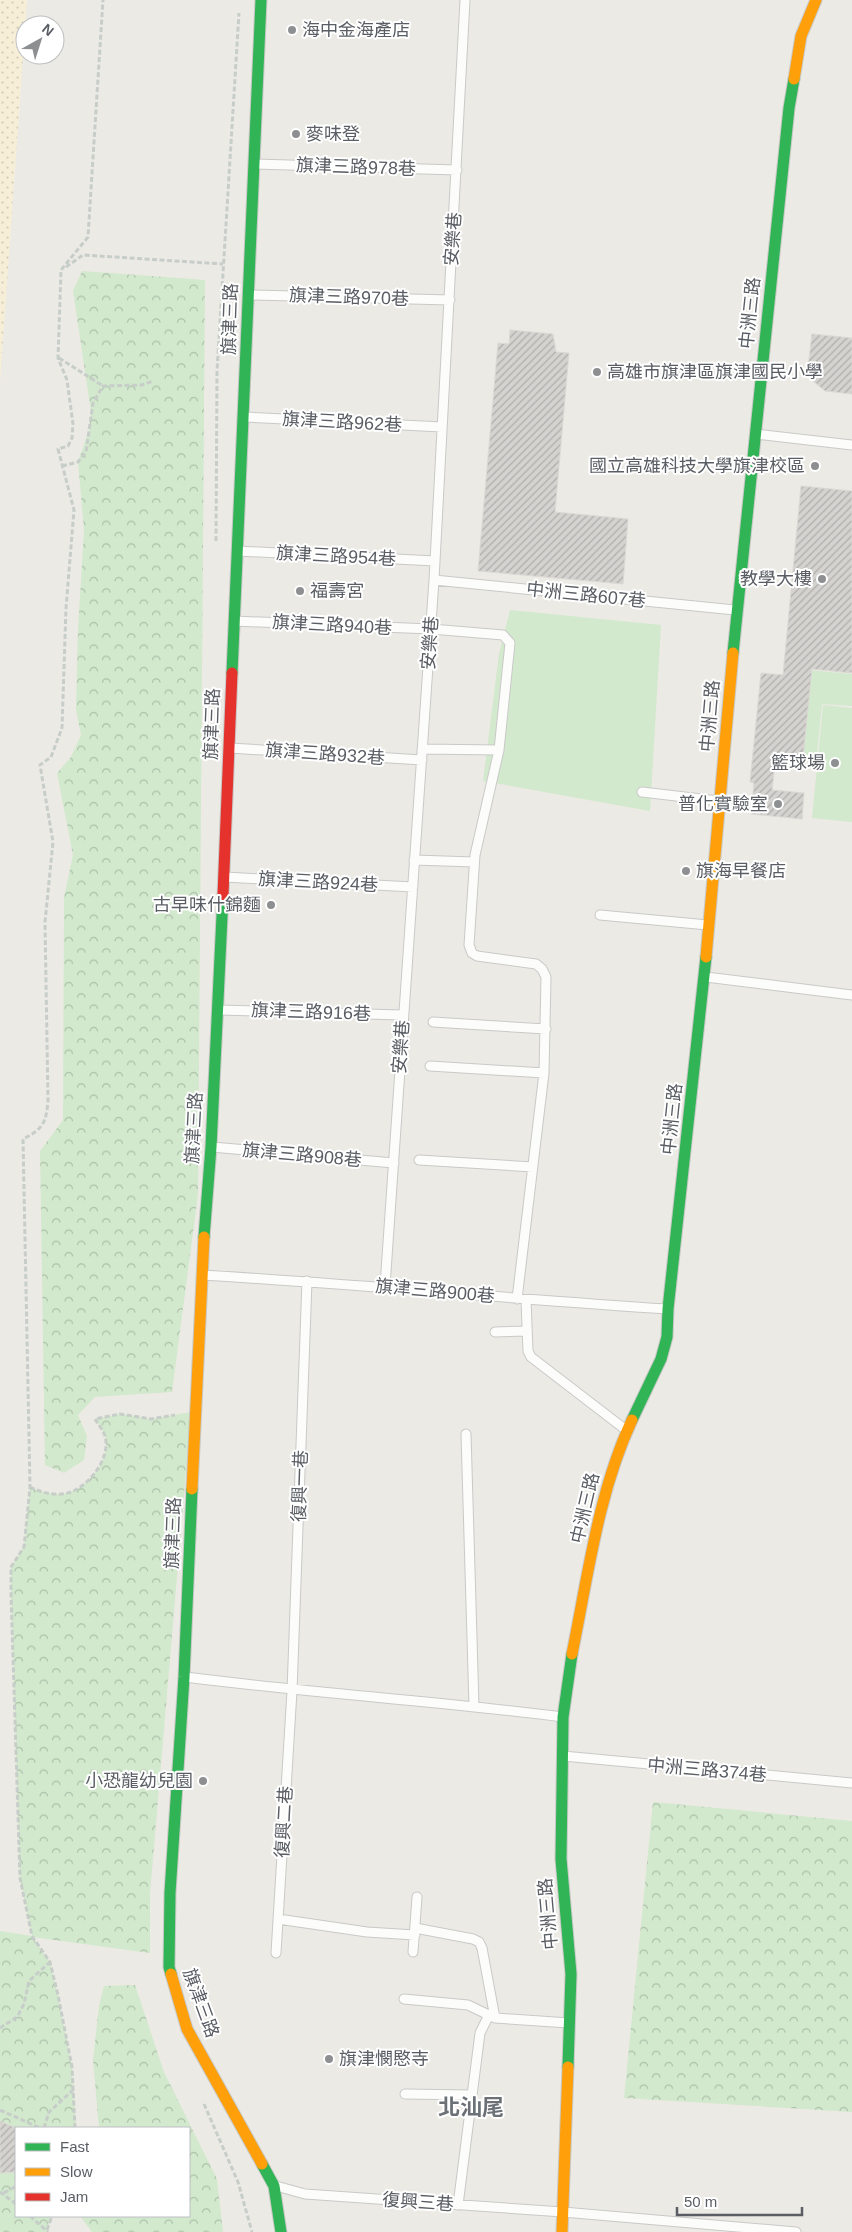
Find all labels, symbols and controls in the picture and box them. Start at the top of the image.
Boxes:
north arrow [15,15,65,65]
text: N [39,20,57,39]
place label: 海中金海產店 [302,20,410,40]
marker: 海中金海產店 [286,24,298,36]
place label: 麥味登 [306,124,360,144]
marker: 麥味登 [290,128,302,140]
street label: 旗津三路978巷 [296,155,416,179]
street label: 安樂巷 [441,211,465,267]
street label: 中洲三路 [736,276,764,350]
street label: 旗津三路 [219,283,241,355]
street label: 旗津三路970巷 [289,285,409,309]
place label: 高雄市旗津區旗津國民小學 [607,362,823,382]
marker: 高雄市旗津區旗津國民小學 [591,366,603,378]
street label: 旗津三路962巷 [282,409,402,435]
place label: 國立高雄科技大學旗津校區 [589,456,805,476]
marker: 國立高雄科技大學旗津校區 [809,460,821,472]
street label: 旗津三路954巷 [276,543,396,569]
place label: 教學大樓 [740,569,812,589]
marker: 教學大樓 [816,573,828,585]
street label: 中洲三路607巷 [525,579,647,611]
place label: 福壽宮 [310,581,364,601]
marker: 福壽宮 [294,585,306,597]
street label: 旗津三路940巷 [272,612,392,638]
street label: 安樂巷 [418,615,442,671]
street label: 中洲三路 [697,679,723,753]
street label: 旗津三路 [201,688,223,760]
street label: 旗津三路932巷 [264,740,386,768]
place label: 籃球場 [771,753,825,773]
marker: 籃球場 [829,757,841,769]
place label: 普化實驗室 [678,794,768,814]
marker: 普化實驗室 [772,798,784,810]
place label: 旗海早餐店 [696,861,786,881]
marker: 旗海早餐店 [680,865,692,877]
street label: 旗津三路924巷 [258,869,378,895]
place label: 古早味什錦麵 [153,895,261,915]
marker: 古早味什錦麵 [265,899,277,911]
street label: 旗津三路916巷 [251,1000,371,1024]
street label: 安樂巷 [389,1019,413,1075]
street label: 中洲三路 [658,1082,686,1156]
street label: 旗津三路 [182,1092,206,1164]
street label: 旗津三路908巷 [241,1140,363,1170]
street label: 旗津三路900巷 [374,1276,496,1306]
street label: 復興一巷 [289,1450,311,1522]
street label: 中洲三路 [567,1471,603,1545]
street label: 旗津三路 [162,1497,184,1569]
street label: 中洲三路374巷 [646,1755,768,1785]
place label: 小恐龍幼兒園 [85,1771,193,1791]
marker: 小恐龍幼兒園 [197,1775,209,1787]
street label: 復興二巷 [272,1786,296,1858]
street label: 中洲三路 [535,1877,561,1951]
street label: 旗津三路 [179,1966,223,2040]
place label: 旗津憫愍寺 [339,2049,429,2069]
marker: 旗津憫愍寺 [323,2053,335,2065]
district label: 北汕尾 [438,2095,504,2120]
legend [15,2127,190,2217]
text: Fast [60,2138,90,2155]
text: Slow [60,2163,93,2180]
scale bar [677,2184,802,2216]
text: Jam [60,2188,88,2205]
street label: 復興三巷 [381,2190,455,2214]
text: 50 m [684,2193,717,2210]

